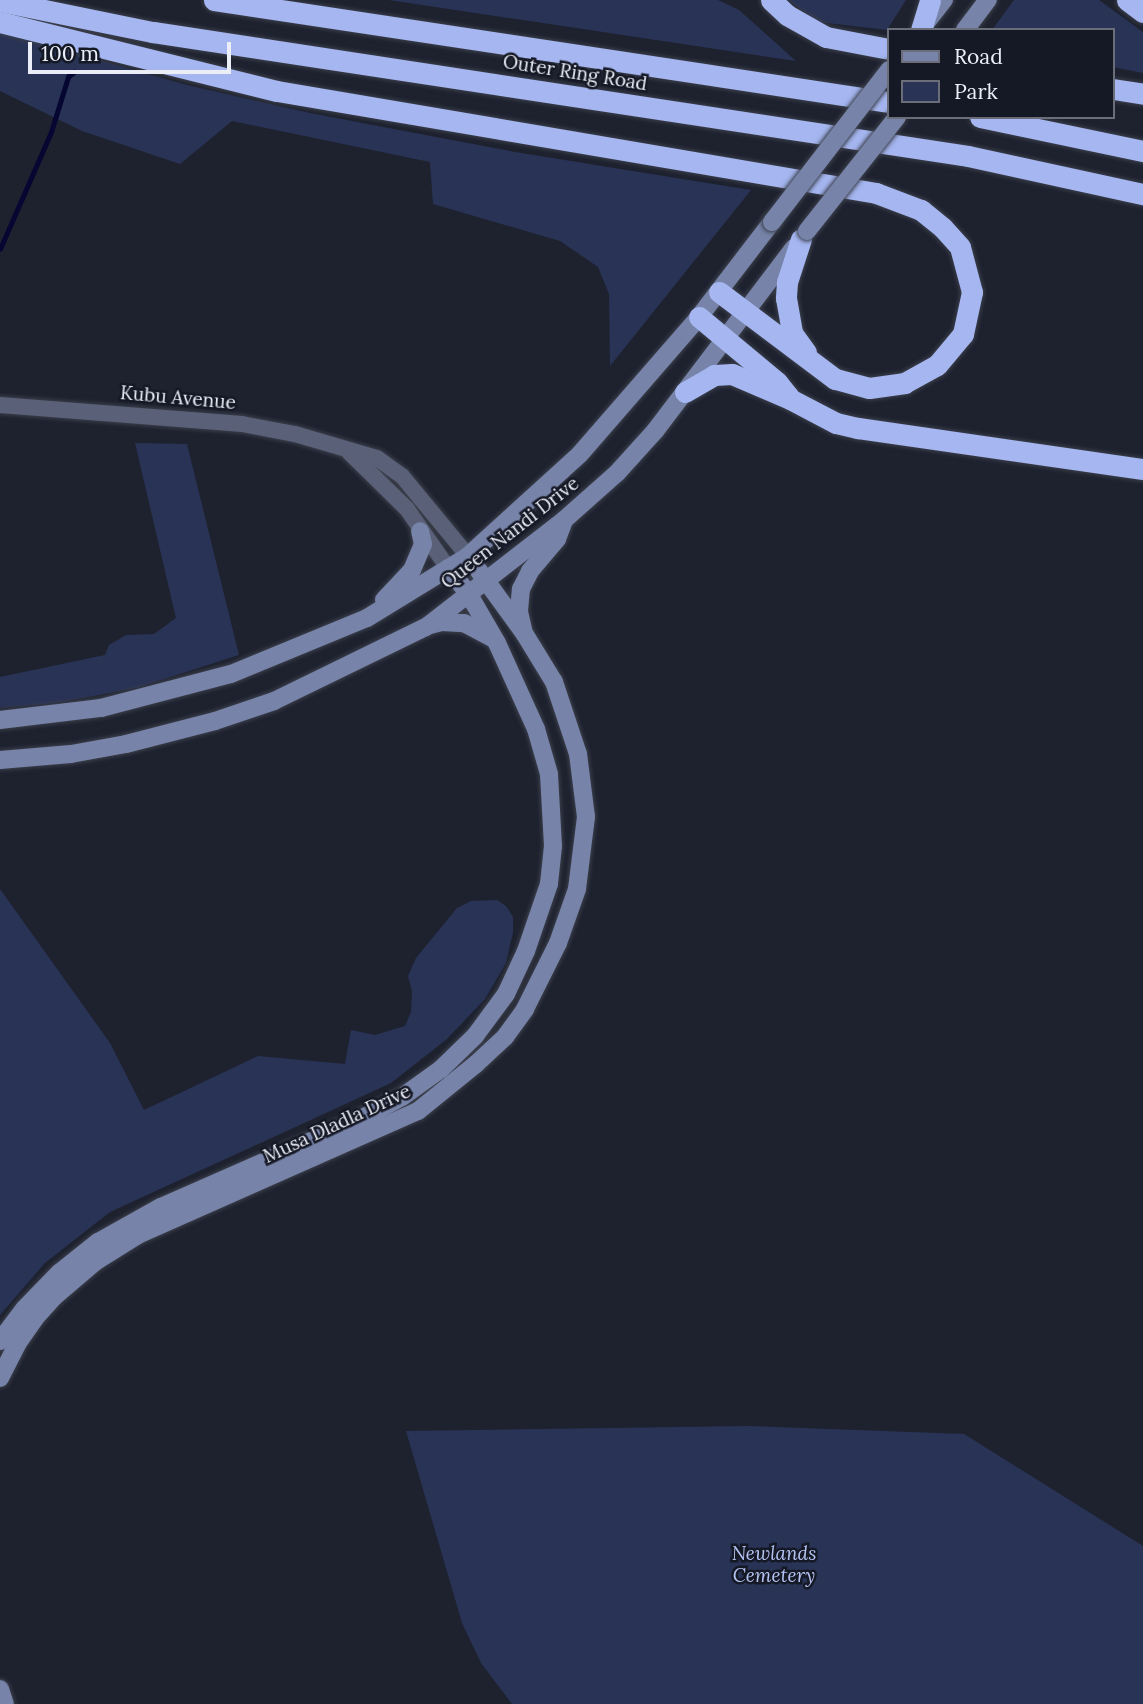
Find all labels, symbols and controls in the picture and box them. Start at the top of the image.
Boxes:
scale bar [32,28,234,72]
legend [888,28,1115,119]
text: 100 m [41,40,99,67]
text: Road [954,43,1003,70]
street label: Outer Ring Road [501,50,649,96]
text: Park [954,78,998,105]
street label: Kubu Avenue [119,382,237,414]
street label: Queen Nandi Drive [437,472,583,594]
street label: Musa Dladla Drive [260,1080,414,1168]
park label: Newlands Cemetery [732,1543,816,1587]

